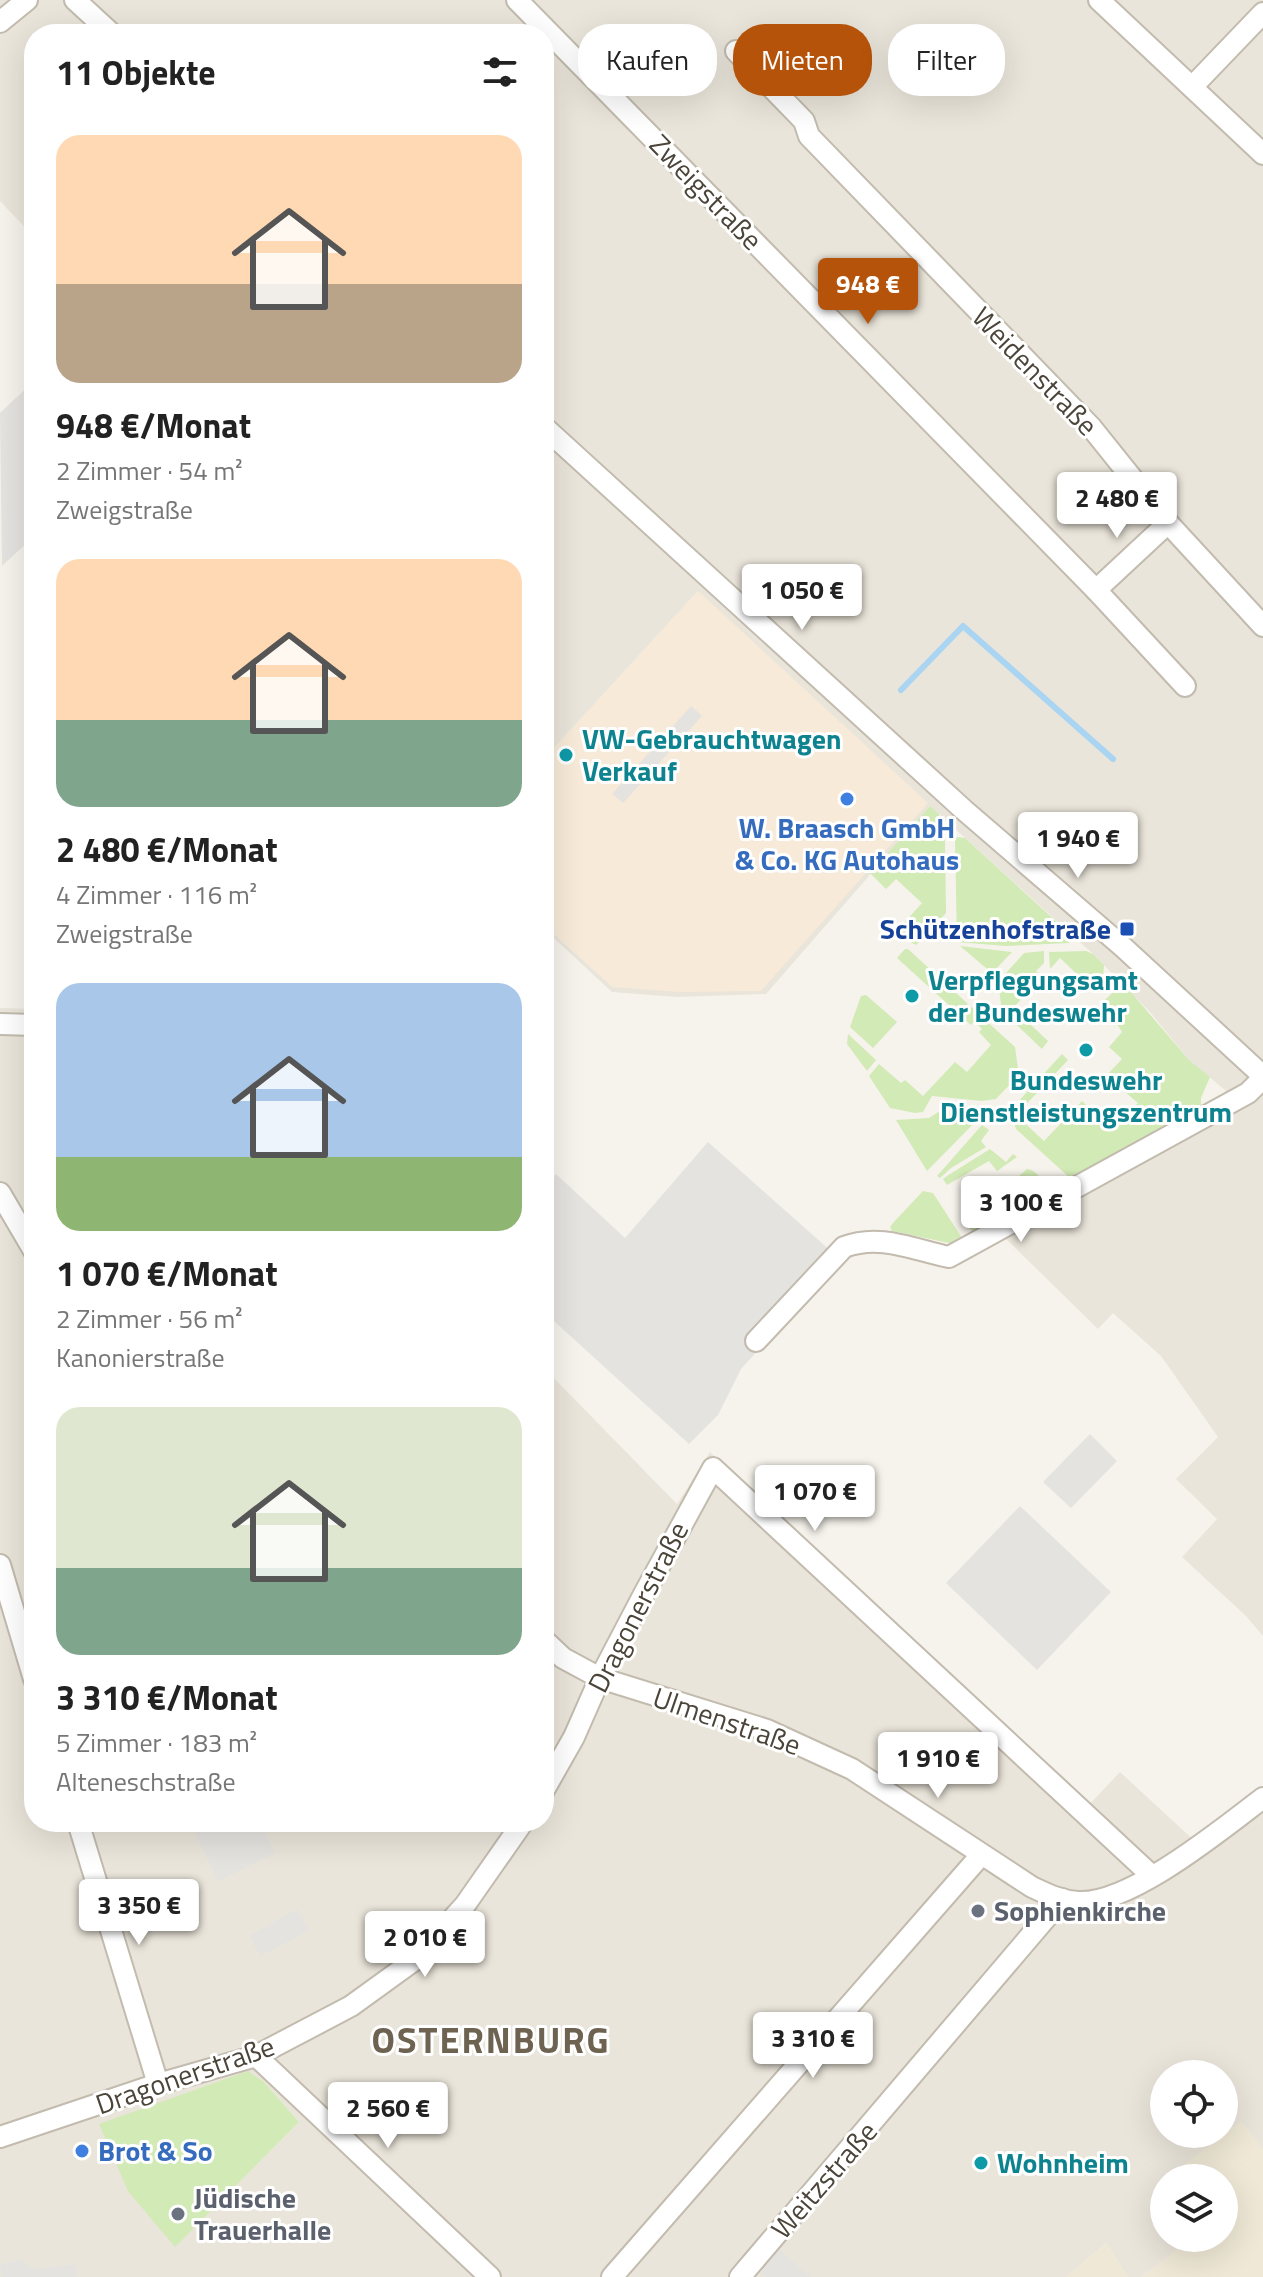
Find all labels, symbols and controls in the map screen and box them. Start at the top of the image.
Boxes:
chip: Kaufen [578,24,717,96]
chip: Mieten [733,24,872,96]
chip: Filter [888,24,1005,96]
text: 11 Objekte [56,46,216,98]
icon: filters [478,50,522,94]
street label: Zweigstraße [640,124,773,260]
icon: home [217,187,361,331]
pin: 948 € [812,258,924,326]
text: 948 € [836,264,900,303]
street label: Weidenstraße [962,296,1108,445]
text: 948 €/Monat [56,399,251,451]
text: 2 Zimmer · 54 m² [56,451,242,490]
pin: 2 480 € [1043,472,1191,540]
text: 2 480 € [1075,478,1159,517]
text: Zweigstraße [56,490,193,529]
pin: 1 050 € [728,564,876,632]
text: 1 050 € [760,570,844,609]
icon: home [217,611,361,755]
place label: VW-Gebrauchtwagen Verkauf [582,717,842,792]
marker: VW-Gebrauchtwagen Verkauf [557,746,575,764]
marker: W. Braasch GmbH & Co. KG Autohaus [838,790,856,808]
place label: W. Braasch GmbH & Co. KG Autohaus [735,806,959,881]
pin: 1 940 € [1004,812,1152,880]
text: 1 940 € [1036,818,1120,857]
text: 2 480 €/Monat [56,823,278,875]
text: 4 Zimmer · 116 m² [56,875,257,914]
place label: Schützenhofstraße [880,907,1111,950]
text: Zweigstraße [56,914,193,953]
marker: Schützenhofstraße [1118,920,1136,938]
place label: Verpflegungsamt der Bundeswehr [928,958,1138,1033]
marker: Verpflegungsamt der Bundeswehr [903,987,921,1005]
icon: home [217,1035,361,1179]
marker: Bundeswehr Dienstleistungszentrum [1077,1041,1095,1059]
place label: Bundeswehr Dienstleistungszentrum [940,1058,1232,1133]
pin: 3 100 € [947,1176,1095,1244]
text: 3 100 € [979,1182,1063,1221]
text: 1 070 €/Monat [56,1247,278,1299]
text: 2 Zimmer · 56 m² [56,1299,242,1338]
text: Kanonierstraße [56,1338,225,1377]
icon: home [217,1459,361,1603]
pin: 1 070 € [741,1465,889,1533]
text: 1 070 € [773,1471,857,1510]
street label: Dragonerstraße [576,1514,699,1700]
text: 3 310 €/Monat [56,1671,278,1723]
street label: Ulmenstraße [647,1675,807,1766]
text: 5 Zimmer · 183 m² [56,1723,257,1762]
pin: 1 910 € [864,1732,1012,1800]
text: 1 910 € [896,1738,980,1777]
text: Alteneschstraße [56,1762,236,1801]
pin: 3 350 € [65,1879,213,1947]
text: 3 350 € [97,1885,181,1924]
place label: Sophienkirche [994,1889,1166,1932]
marker: Sophienkirche [969,1902,987,1920]
pin: 2 010 € [351,1911,499,1979]
text: 2 010 € [383,1917,467,1956]
district label: OSTERNBURG [372,2012,611,2067]
pin: 3 310 € [739,2012,887,2080]
text: 3 310 € [771,2018,855,2057]
street label: Dragonerstraße [90,2024,280,2125]
map controls [1150,2060,1238,2252]
button: locate [1150,2060,1238,2148]
pin: 2 560 € [314,2082,462,2150]
text: 2 560 € [346,2088,430,2127]
street label: Weitzstraße [760,2111,887,2248]
place label: Brot & So [98,2129,213,2172]
place label: Wohnheim [997,2141,1129,2184]
marker: Brot & So [73,2142,91,2160]
marker: Wohnheim [972,2154,990,2172]
button: layers [1150,2164,1238,2252]
place label: Jüdische Trauerhalle [194,2176,331,2251]
marker: Jüdische Trauerhalle [169,2205,187,2223]

